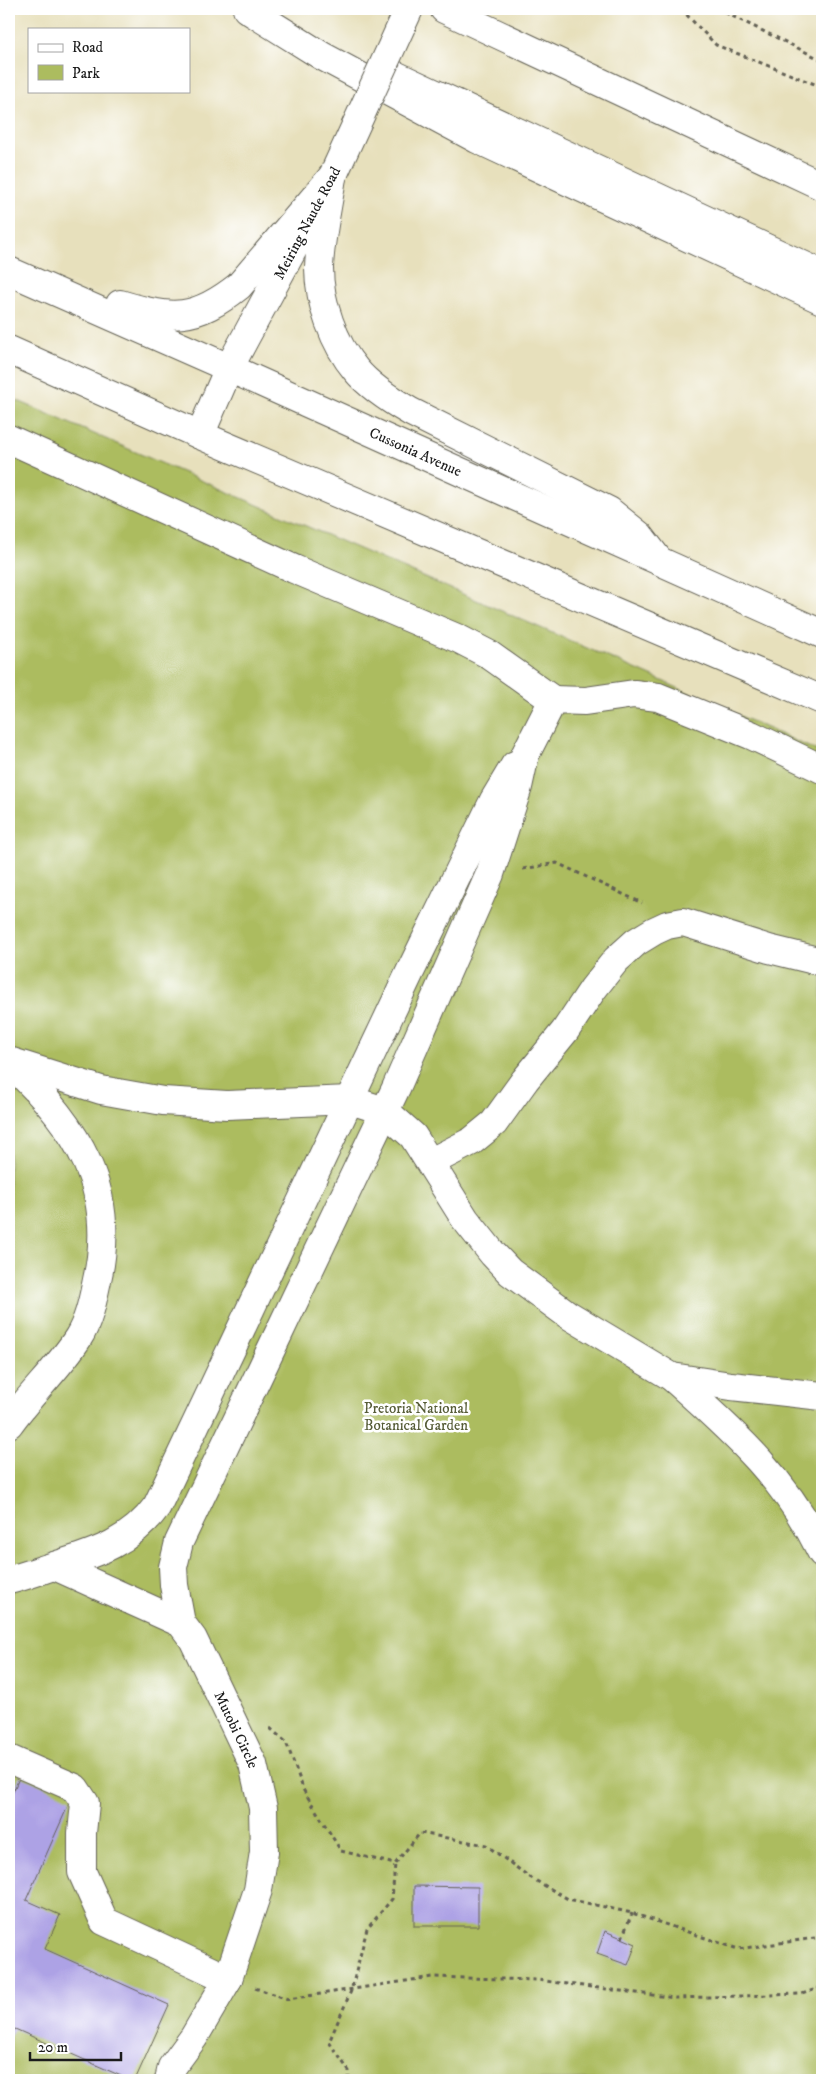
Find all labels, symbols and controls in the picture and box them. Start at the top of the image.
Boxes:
legend [28,28,190,92]
text: Road [72,38,104,57]
text: Park [72,64,101,83]
street label: Meiring Naude Road [270,163,345,283]
street label: Cussonia Avenue [366,423,465,481]
park label: Pretoria National Botanical Garden [364,1399,469,1435]
street label: Mutobi Circle [210,1688,263,1770]
scale bar [30,2029,121,2061]
text: 20 m [38,2038,68,2057]

